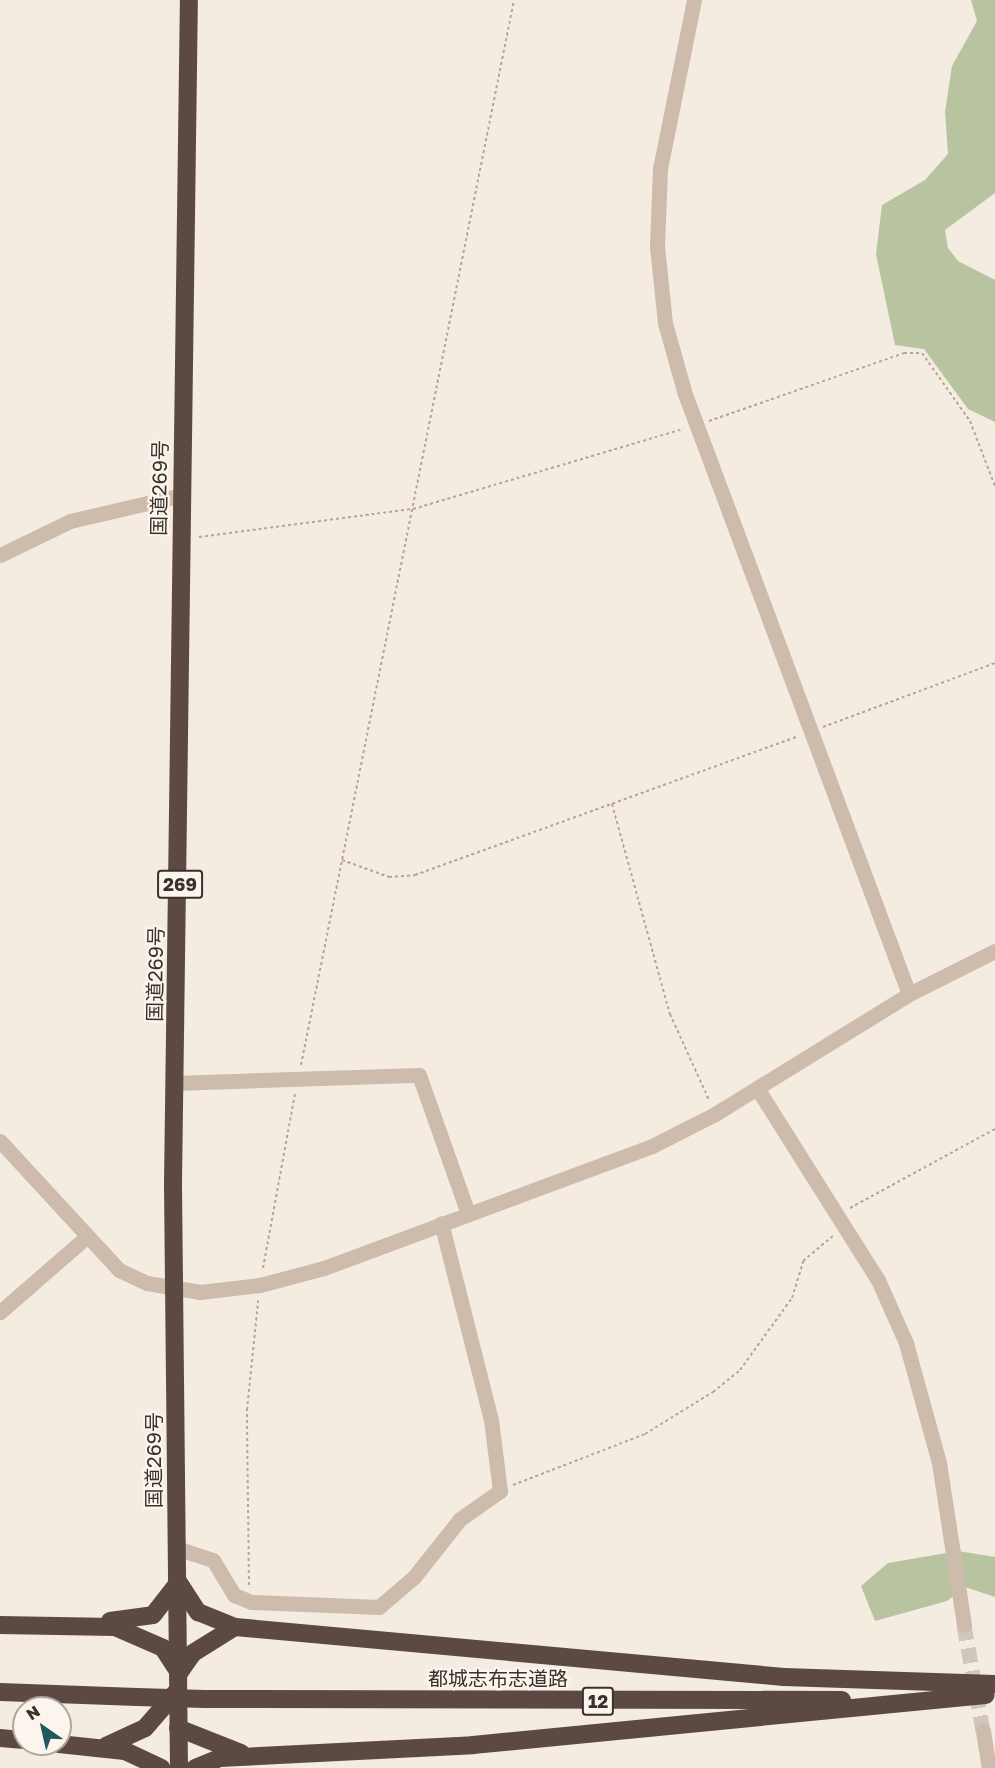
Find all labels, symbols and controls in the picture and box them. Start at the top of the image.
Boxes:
street label: 国道269号 [146,440,172,536]
road number: 269 [156,869,204,899]
street label: 国道269号 [142,926,168,1022]
street label: 国道269号 [141,1412,165,1508]
street label: 都城志布志道路 [428,1666,568,1690]
road number: 12 [582,1686,614,1716]
north arrow [12,1696,72,1756]
text: N [22,1701,44,1724]

